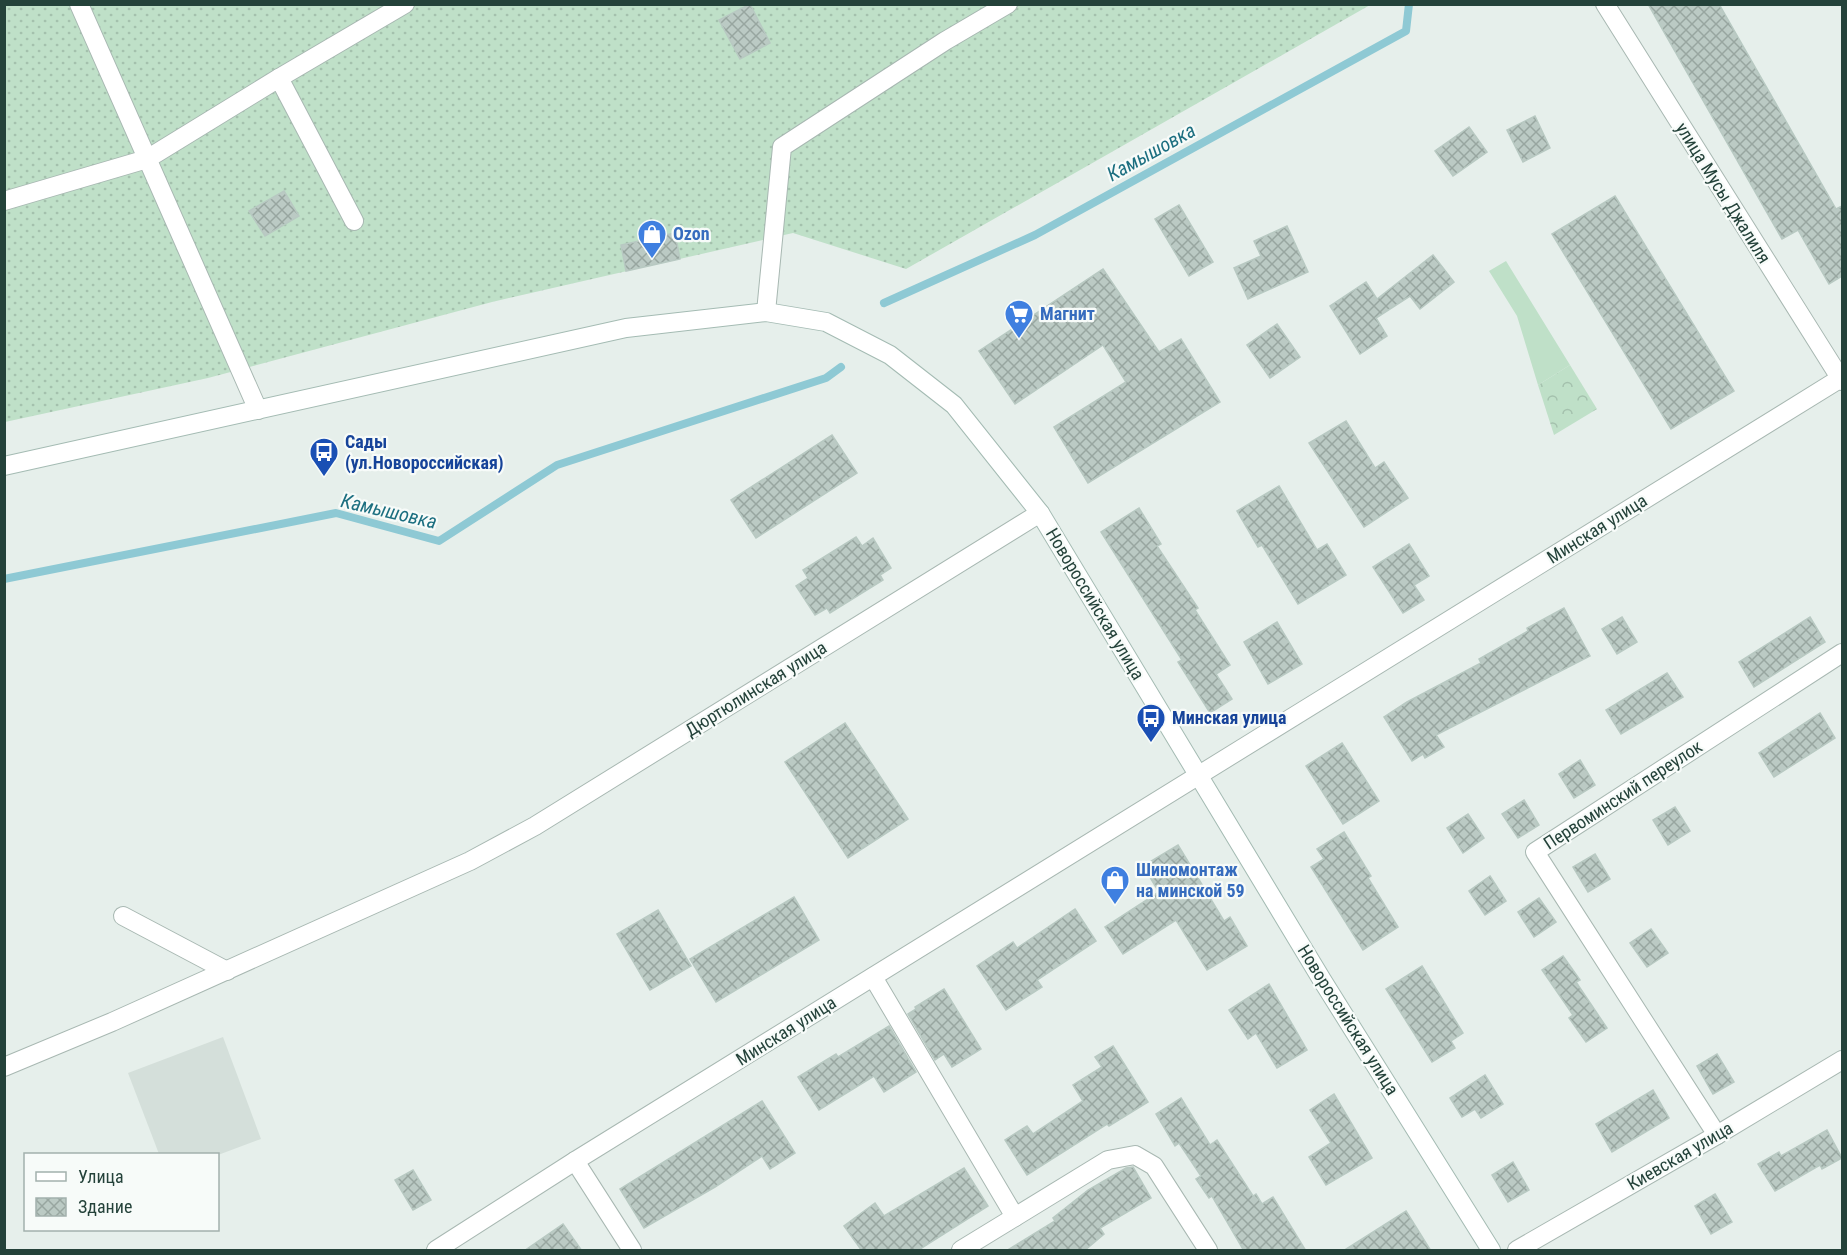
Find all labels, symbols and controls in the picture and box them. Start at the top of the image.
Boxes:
water label: Камышовка [1102,118,1200,186]
street label: улица Мусы Джалиля [1672,118,1775,267]
shop icon: Ozon [636,218,668,260]
place label: Ozon [673,223,710,244]
supermarket icon: Магнит [1003,298,1035,340]
place label: Магнит [1040,303,1095,324]
place label: Сады (ул.Новороссийская) [345,431,504,474]
bus stop icon: Сады (ул.Новороссийская) [308,436,340,478]
water label: Камышовка [339,488,439,534]
street label: Минская улица [1543,489,1651,568]
street label: Новороссийская улица [1042,524,1149,683]
street label: Дюртюлинская улица [681,637,830,741]
bus stop icon: Минская улица [1135,702,1167,744]
place label: Минская улица [1172,707,1286,728]
street label: Первоминский переулок [1540,735,1706,854]
place label: Шиномонтаж на минской 59 [1136,859,1245,901]
shop icon: Шиномонтаж на минской 59 [1099,864,1131,906]
street label: Новороссийская улица [1294,941,1403,1099]
street label: Минская улица [732,991,840,1070]
street label: Киевская улица [1623,1117,1736,1194]
legend [24,1153,219,1231]
text: Улица [78,1166,124,1187]
text: Здание [78,1196,132,1217]

